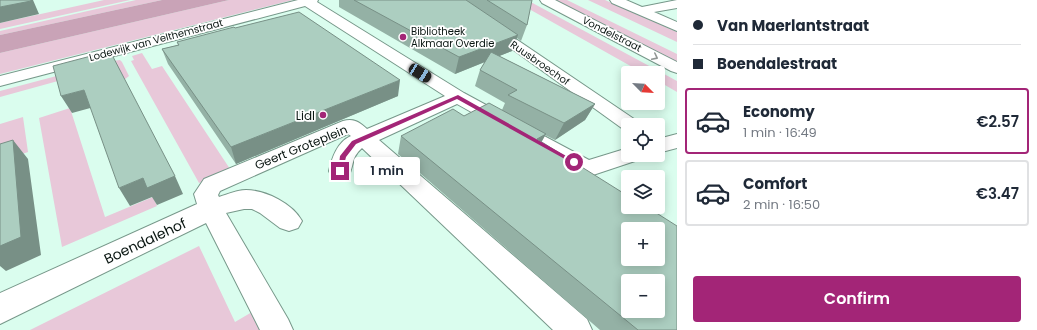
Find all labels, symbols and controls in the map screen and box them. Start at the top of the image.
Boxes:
street label: Vondelstraat [580,13,645,56]
street label: Lodewijk van Velthemstraat [88,15,225,65]
text: Van Maerlantstraat [717,15,869,36]
place label: Bibliotheek Alkmaar Overdie [411,24,494,51]
marker: Bibliotheek Alkmaar Overdie [398,32,408,42]
street label: Ruusbroechof [507,37,573,89]
one-way arrow [651,52,659,60]
text: Boendalestraat [717,53,837,74]
car [407,62,433,84]
north arrow [621,66,665,110]
map controls [621,66,665,318]
text: Economy [743,101,815,122]
icon: car [695,103,731,139]
place label: Lidl [296,107,315,124]
marker: Lidl [318,110,328,120]
text: €2.57 [977,111,1019,132]
button: locate [621,118,665,162]
street label: Geert Groteplein [252,121,350,173]
text: 1 min · 16:49 [743,123,817,142]
route start [565,153,583,171]
callout: 1 min [354,157,420,185]
text: 1 min [370,161,404,180]
route end [331,162,349,180]
button: layers [621,170,665,214]
text: Comfort [743,173,807,194]
icon: car [695,175,731,211]
text: €3.47 [976,183,1019,204]
text: 2 min · 16:50 [743,195,820,214]
street label: Boendalehof [101,213,190,269]
button: + [621,222,665,266]
button: − [621,274,665,318]
button: Confirm [693,276,1021,322]

